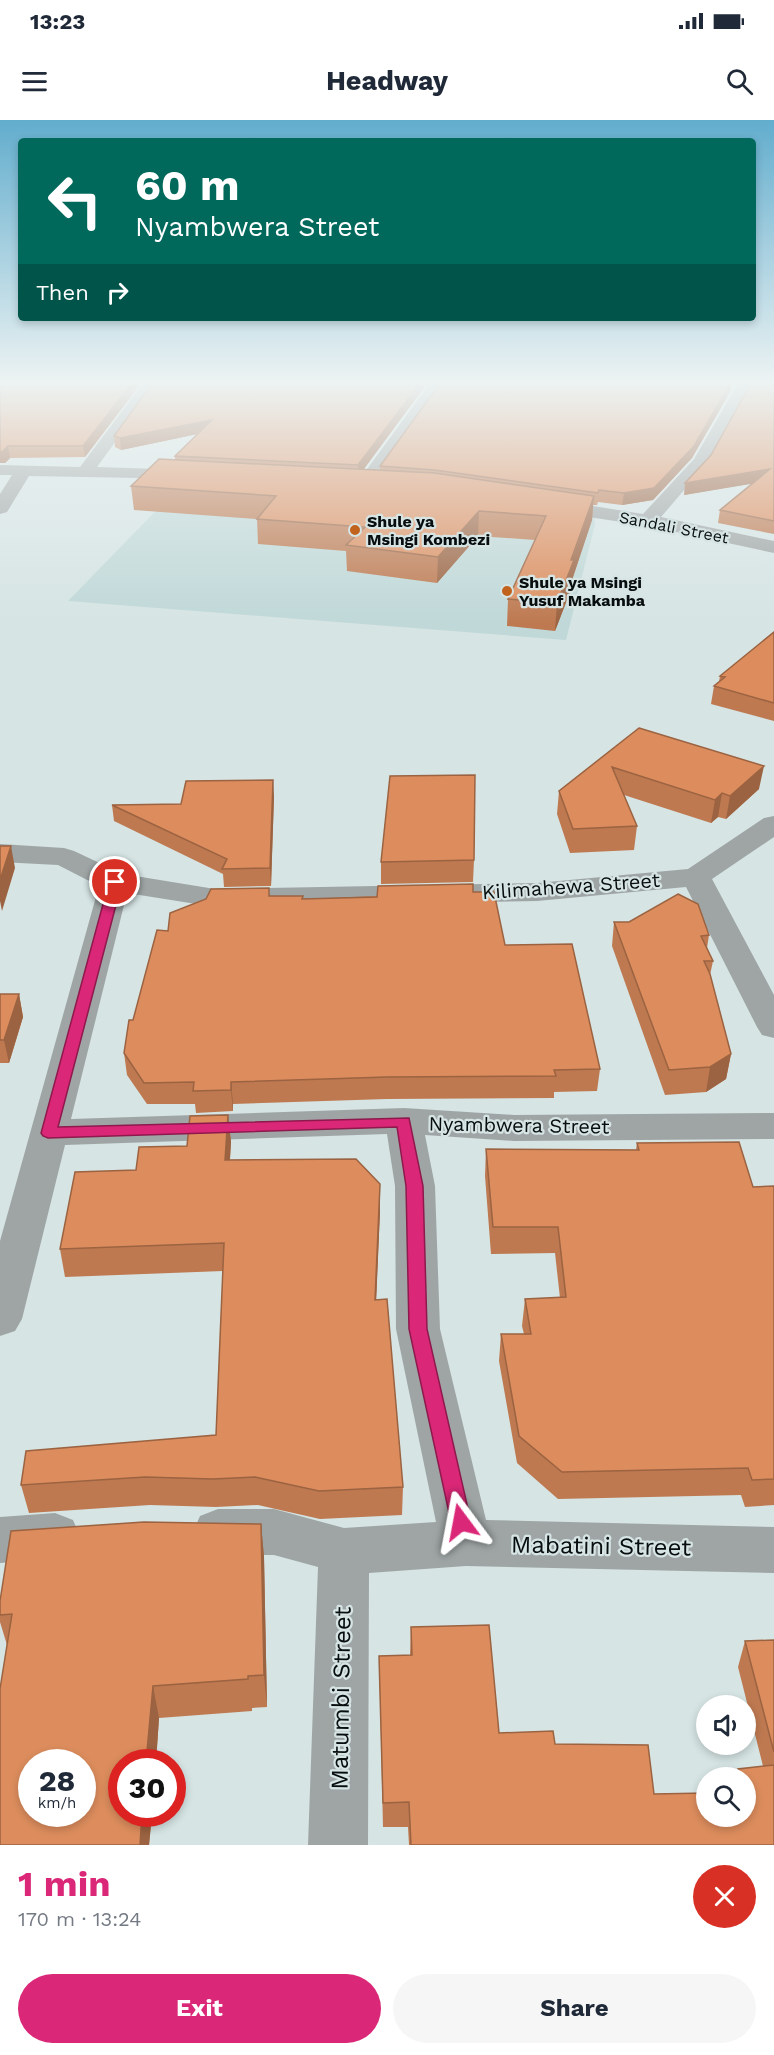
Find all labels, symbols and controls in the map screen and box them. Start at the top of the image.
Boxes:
text: 13:23 [30,9,85,34]
icon: menu [18,65,51,98]
text: Headway [326,65,448,97]
icon: search [723,65,756,98]
text: 60 m [135,161,239,210]
icon: left [36,162,114,240]
text: Nyambwera Street [135,211,379,243]
icon: right [101,276,134,309]
text: Then [36,280,89,305]
street label: Sandali Street [618,508,730,547]
place label: Shule ya Msingi Kombezi [367,512,490,549]
marker: Shule ya Msingi Kombezi [348,523,362,537]
place label: Shule ya Msingi Yusuf Makamba [519,573,646,610]
marker: Shule ya Msingi Yusuf Makamba [500,584,514,598]
pin [89,856,140,907]
icon: arrive [98,865,131,898]
street label: Kilimahewa Street [481,868,661,904]
street label: Nyambwera Street [428,1111,610,1139]
position arrow [429,1490,493,1554]
street label: Mabatini Street [511,1530,691,1562]
street label: Matumbi Street [325,1606,357,1790]
map controls [696,1695,756,1827]
button: sound [696,1695,756,1755]
speed limit sign: 30 [108,1749,186,1827]
text: 28 [39,1763,75,1798]
button: search [696,1767,756,1827]
text: km/h [38,1794,76,1812]
text: 1 min [18,1863,110,1905]
button: close [693,1865,756,1928]
text: 170 m · 13:24 [18,1907,141,1931]
button: Exit [18,1974,381,2043]
button: Share [393,1974,756,2043]

